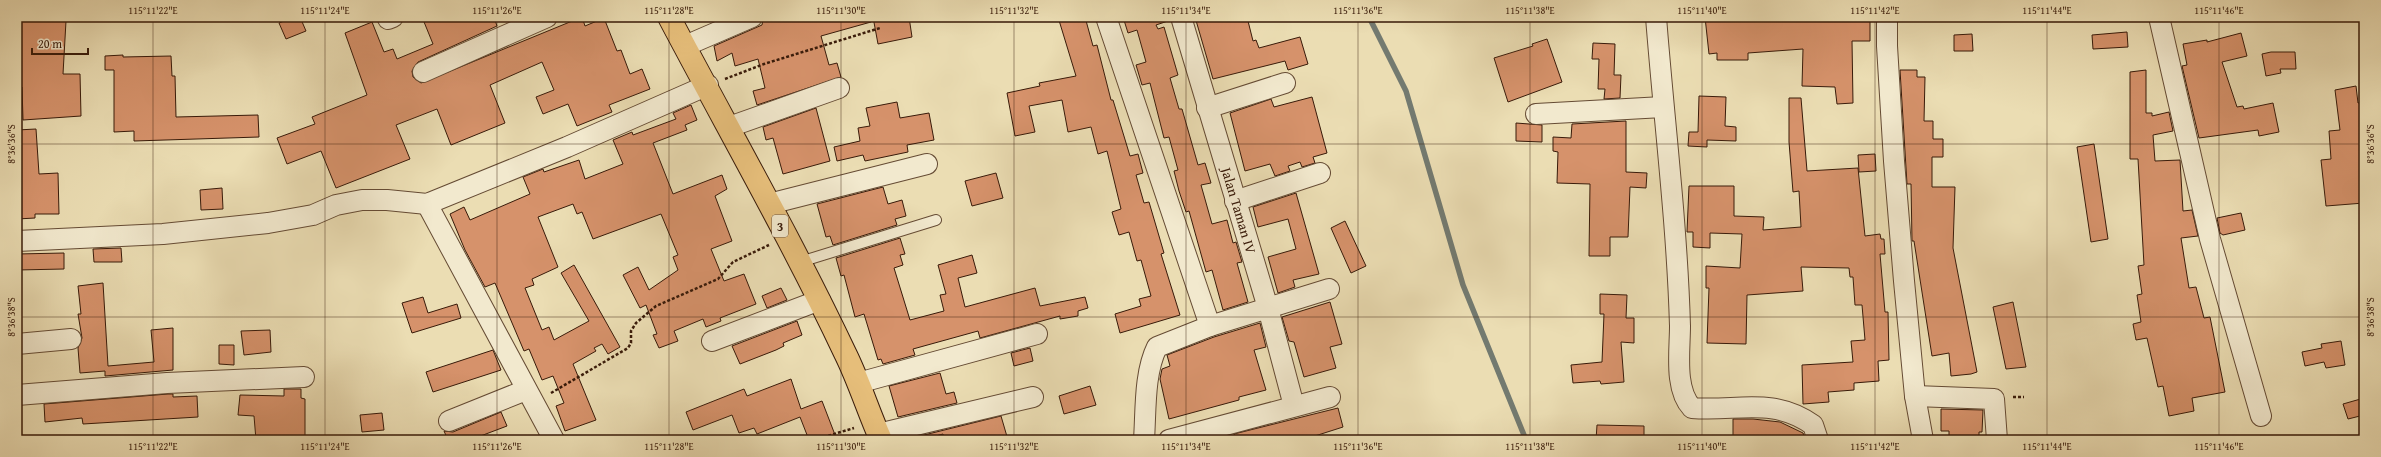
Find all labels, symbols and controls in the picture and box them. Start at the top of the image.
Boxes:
text: 115°11'22"E [128,3,178,18]
text: 115°11'24"E [300,3,350,18]
text: 115°11'26"E [472,3,522,18]
text: 115°11'28"E [644,3,694,18]
text: 115°11'30"E [816,3,866,18]
text: 115°11'32"E [989,3,1039,18]
text: 115°11'34"E [1161,3,1211,18]
text: 115°11'36"E [1333,3,1383,18]
text: 115°11'38"E [1505,3,1555,18]
text: 115°11'40"E [1677,3,1727,18]
text: 115°11'42"E [1850,3,1900,18]
text: 115°11'44"E [2022,3,2072,18]
text: 115°11'46"E [2194,3,2244,18]
scale bar [32,30,88,56]
text: 20 m [38,35,62,52]
text: 8°36'36"S [4,124,19,164]
text: 8°36'36"S [2363,124,2378,164]
street label: Jalan Taman IV [1216,163,1261,256]
road number: 3 [772,215,788,237]
text: 8°36'38"S [4,297,19,337]
text: 8°36'38"S [2363,297,2378,337]
text: 115°11'22"E [128,439,178,454]
text: 115°11'24"E [300,439,350,454]
text: 115°11'26"E [472,439,522,454]
text: 115°11'28"E [644,439,694,454]
text: 115°11'30"E [816,439,866,454]
text: 115°11'32"E [989,439,1039,454]
text: 115°11'34"E [1161,439,1211,454]
text: 115°11'36"E [1333,439,1383,454]
text: 115°11'38"E [1505,439,1555,454]
text: 115°11'40"E [1677,439,1727,454]
text: 115°11'42"E [1850,439,1900,454]
text: 115°11'44"E [2022,439,2072,454]
text: 115°11'46"E [2194,439,2244,454]

